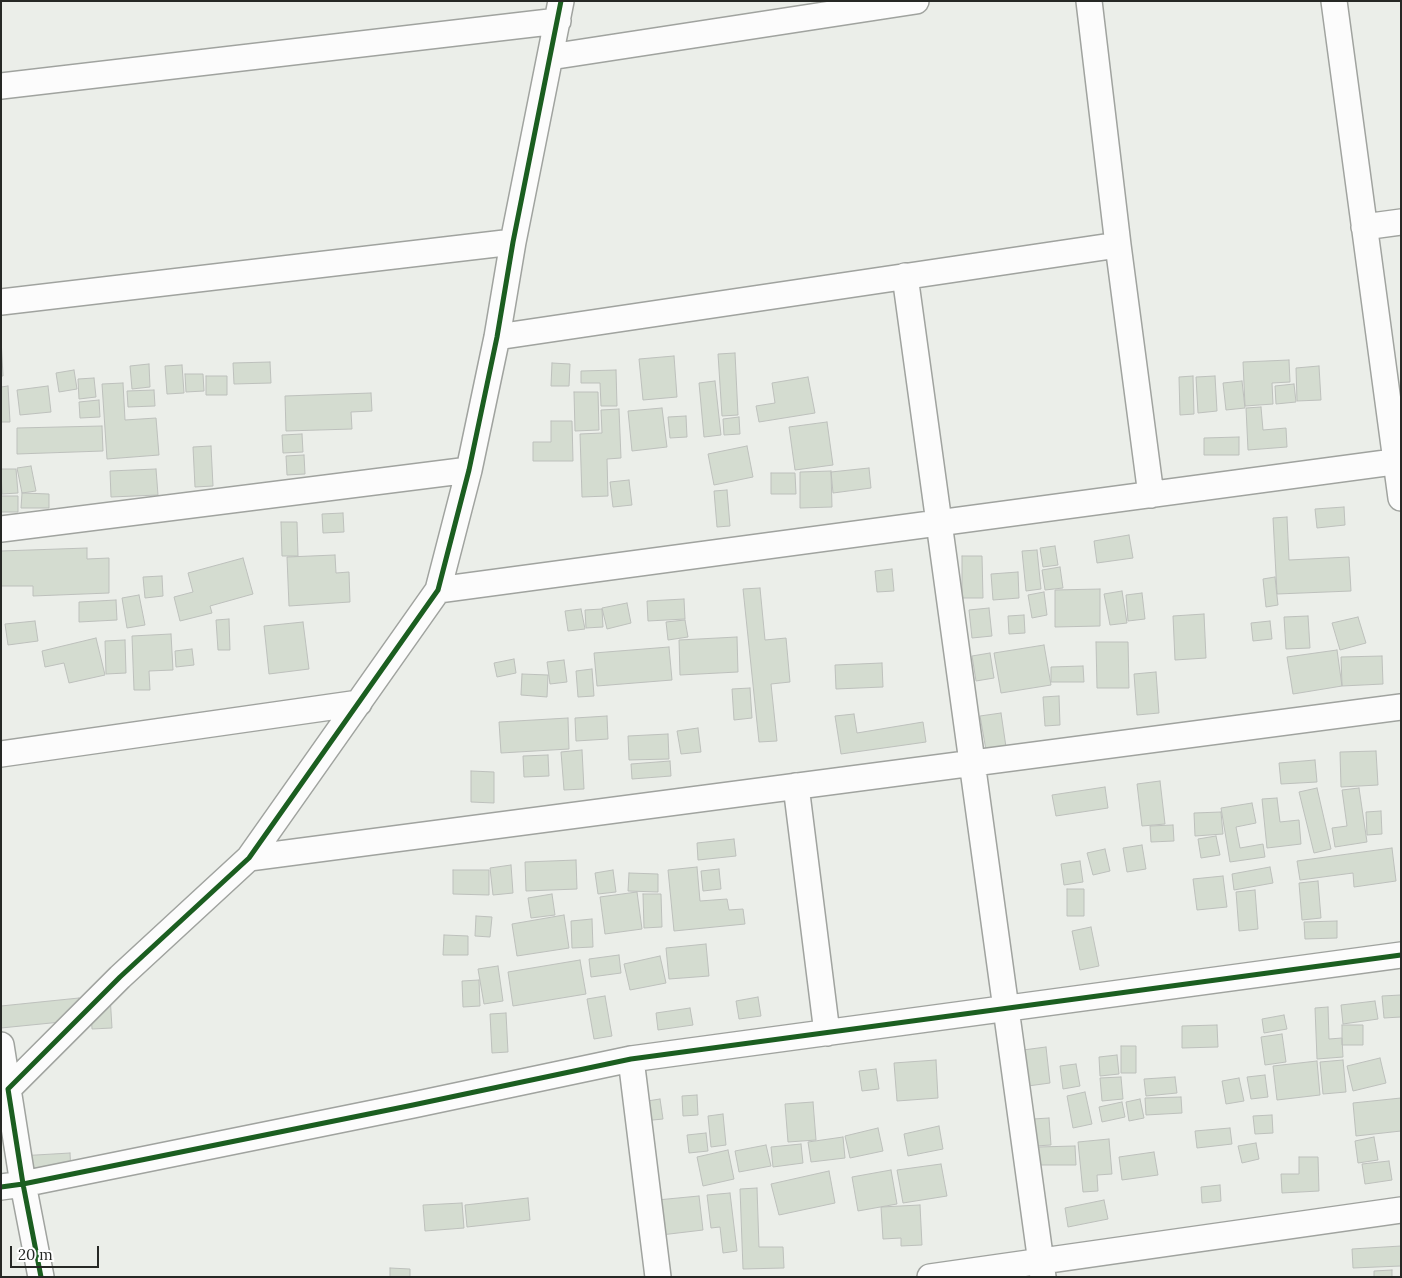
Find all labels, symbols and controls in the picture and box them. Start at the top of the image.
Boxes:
scale bar [12,1236,101,1268]
text: 20 m [18,1245,53,1264]

